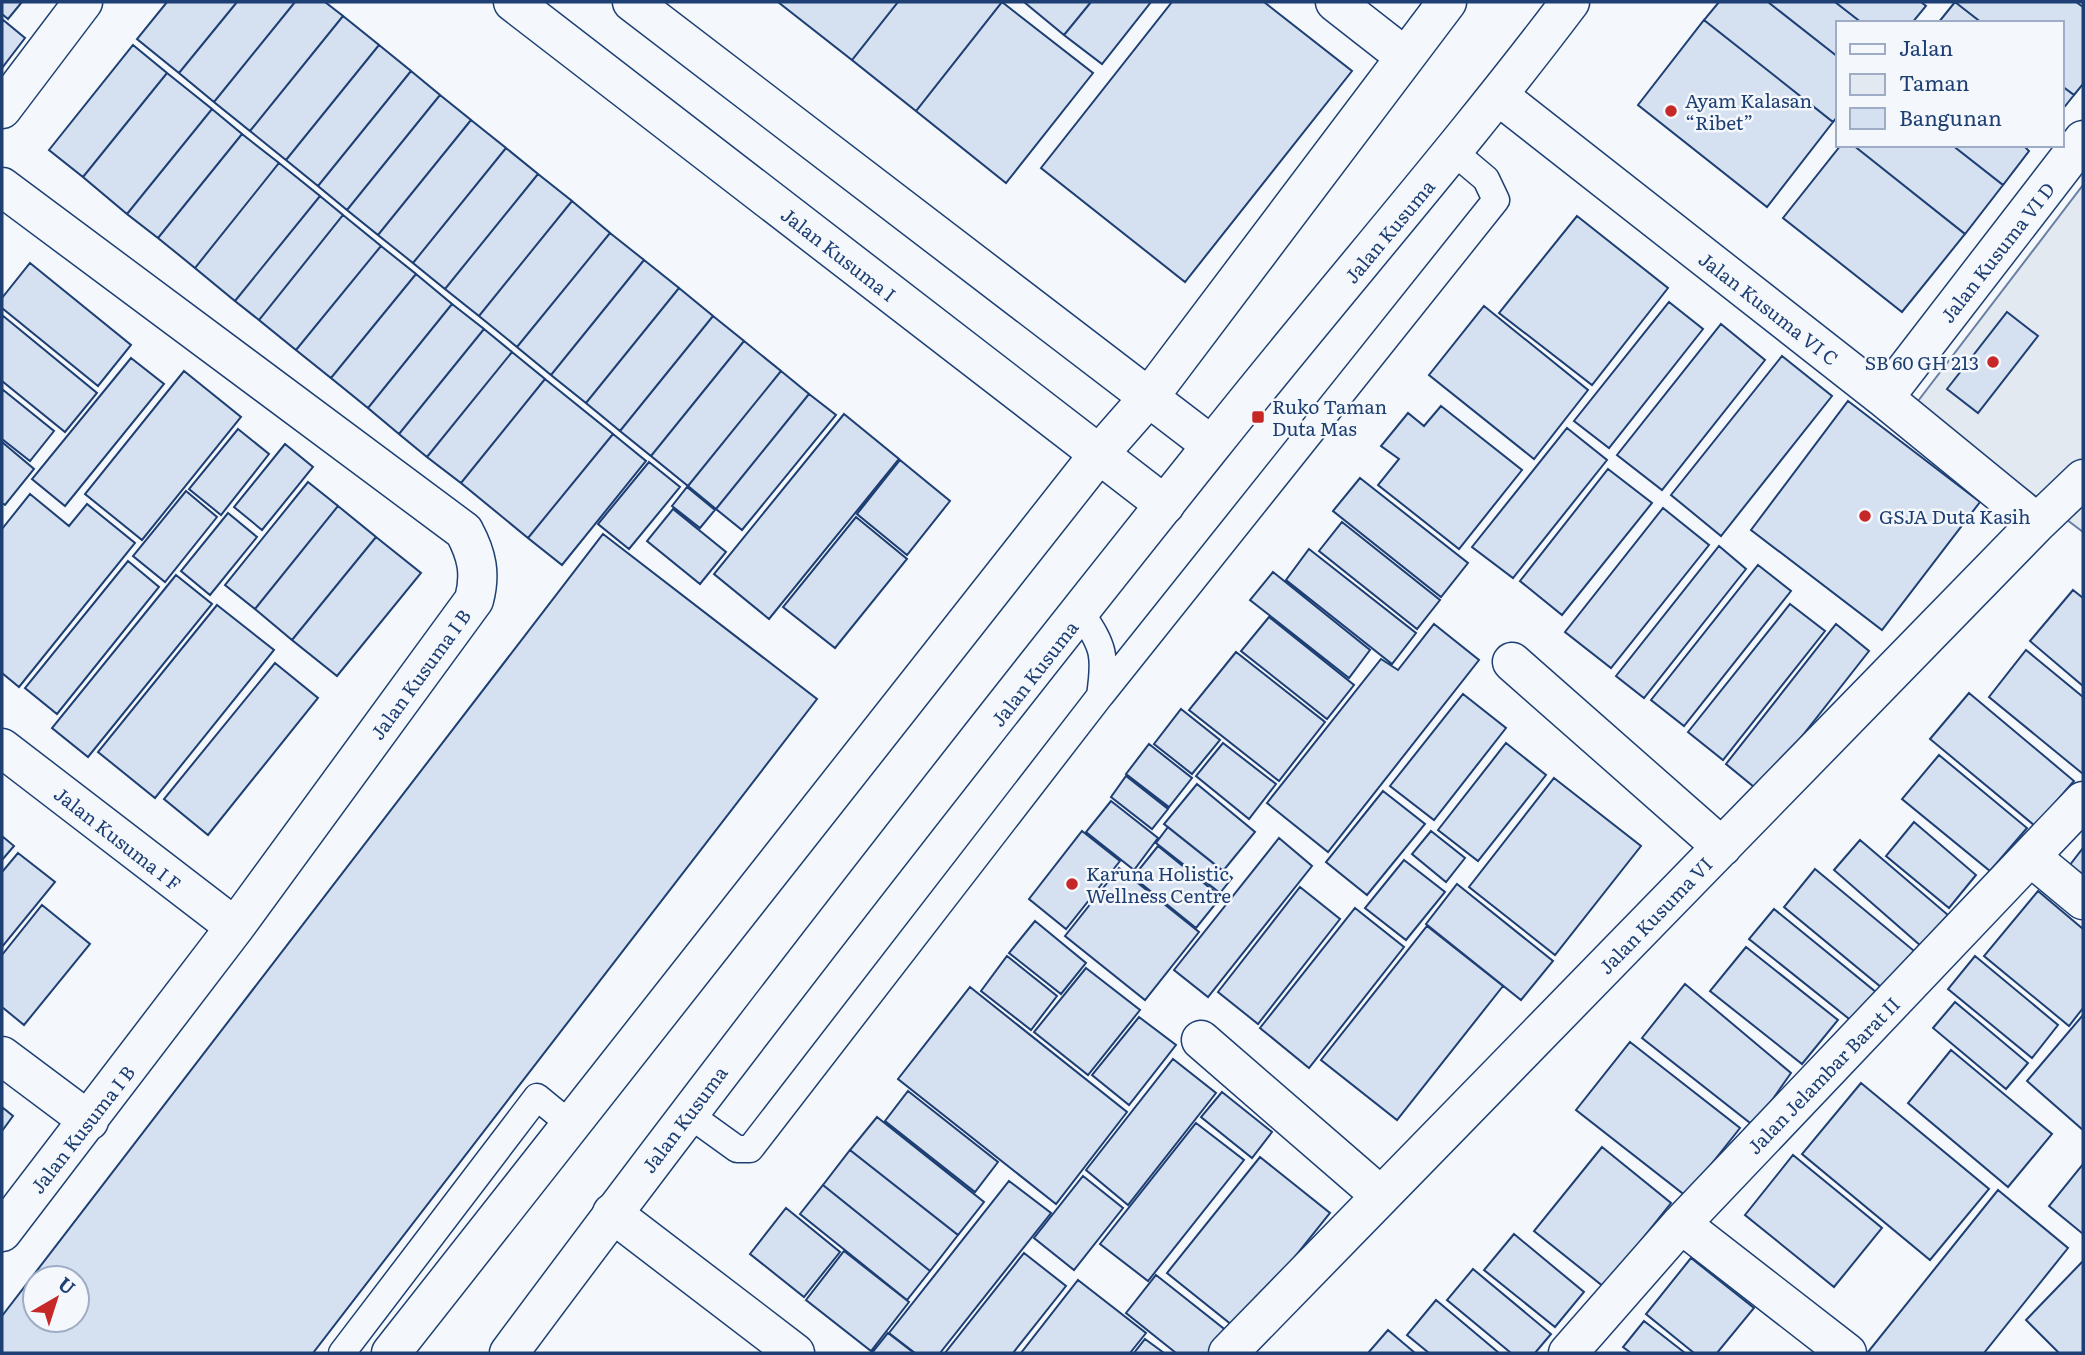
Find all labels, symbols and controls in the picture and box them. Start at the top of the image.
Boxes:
legend [1836,21,2064,147]
text: Jalan [1899,31,1953,62]
text: Taman [1899,66,1970,97]
place label: Ayam Kalasan “Ribet” [1685,86,1812,136]
text: Bangunan [1899,101,2002,132]
marker: Ayam Kalasan “Ribet” [1663,103,1679,119]
street label: Jalan Kusuma [1337,173,1441,289]
street label: Jalan Kusuma VI D [1933,176,2061,328]
street label: Jalan Kusuma I [776,200,902,308]
street label: Jalan Kusuma VI C [1693,245,1845,371]
place label: SB 60 GH 213 [1865,348,1979,376]
marker: SB 60 GH 213 [1985,354,2001,370]
place label: Ruko Taman Duta Mas [1272,392,1387,442]
marker: Ruko Taman Duta Mas [1250,409,1266,425]
place label: GSJA Duta Kasih [1879,502,2031,530]
marker: GSJA Duta Kasih [1857,508,1873,524]
street label: Jalan Kusuma I B [363,603,477,745]
street label: Jalan Kusuma [984,614,1085,732]
street label: Jalan Kusuma I F [48,779,188,897]
street label: Jalan Kusuma VI [1592,850,1718,980]
place label: Karuna Holistic Wellness Centre [1086,859,1231,909]
marker: Karuna Holistic Wellness Centre [1064,876,1080,892]
street label: Jalan Jelambar Barat II [1740,990,1906,1160]
street label: Jalan Kusuma I B [23,1059,141,1199]
street label: Jalan Kusuma [634,1059,734,1178]
north arrow [21,1264,91,1334]
text: U [53,1269,82,1301]

